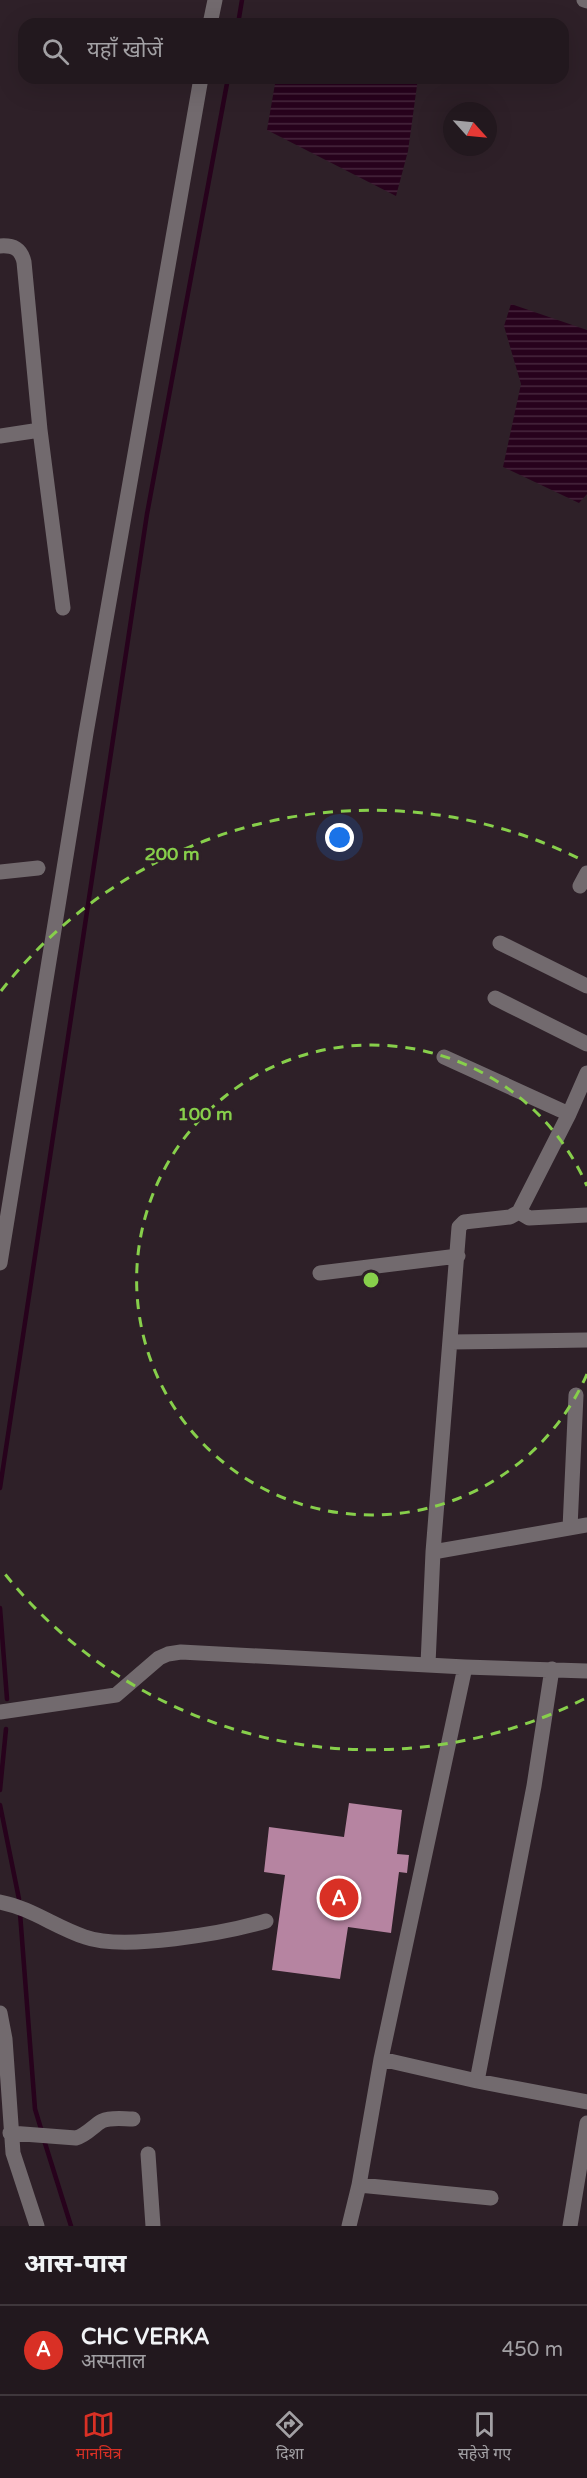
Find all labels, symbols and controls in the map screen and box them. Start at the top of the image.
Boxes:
search box [18,18,569,84]
icon: search [39,35,72,68]
text: यहाँ खोजें [87,37,163,63]
north arrow [443,102,497,156]
your location [325,823,354,852]
text: 200 m [144,843,200,865]
text: 100 m [177,1103,233,1125]
centre of rings [361,1270,381,1290]
pin: A [320,1876,358,1920]
text: आस-पास [24,2248,126,2279]
text: CHC VERKA [81,2324,210,2350]
text: A [36,2338,51,2362]
text: 450 m [502,2338,563,2362]
text: अस्पताल [81,2350,146,2374]
tab: मानचित्र [76,2408,122,2466]
tab: दिशा [273,2408,306,2466]
tab: सहेजे गए [458,2408,511,2466]

